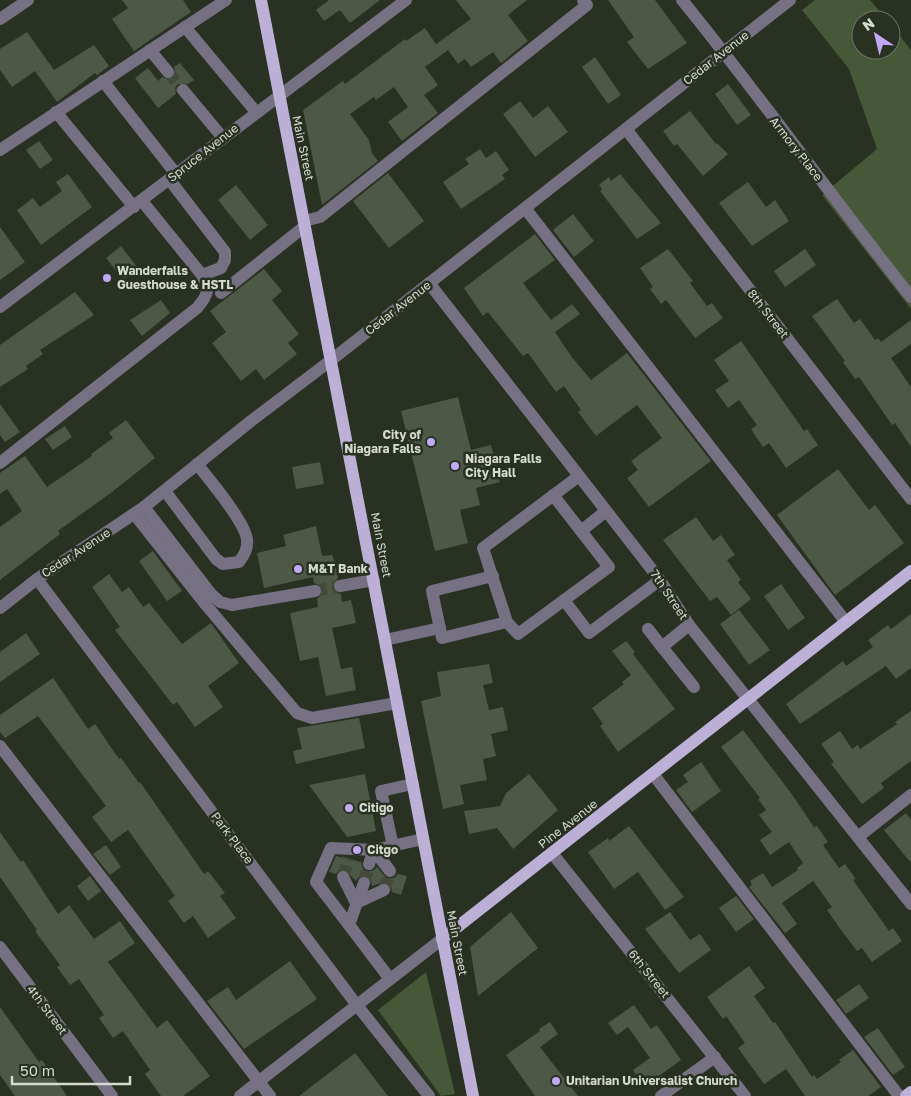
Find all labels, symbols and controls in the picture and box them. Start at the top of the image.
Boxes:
north arrow [851,10,901,60]
text: N [859,14,877,34]
street label: Cedar Avenue [680,27,752,88]
street label: Main Street [289,114,318,182]
street label: Armory Place [767,114,826,184]
street label: Spruce Avenue [164,120,241,185]
place label: Wanderfalls Guesthouse & HSTL [117,263,233,292]
marker: Wanderfalls Guesthouse & HSTL [101,272,113,284]
street label: Cedar Avenue [362,277,434,338]
street label: 8th Street [745,286,792,341]
place label: City of Niagara Falls [344,427,422,456]
marker: City of Niagara Falls [425,436,437,448]
place label: Niagara Falls City Hall [465,451,542,480]
marker: Niagara Falls City Hall [449,460,461,472]
street label: Main Street [368,511,395,579]
street label: Cedar Avenue [38,525,113,580]
place label: M&T Bank [308,561,368,576]
marker: M&T Bank [292,563,304,575]
street label: 7th Street [647,567,692,623]
street label: Pine Avenue [535,796,600,851]
place label: Citigo [359,800,393,815]
marker: Citigo [343,802,355,814]
street label: Park Place [208,809,257,867]
place label: Citgo [367,842,398,857]
marker: Citgo [351,844,363,856]
street label: Main Street [444,909,471,977]
street label: 6th Street [625,946,674,1001]
street label: 4th Street [24,982,71,1038]
scale bar [12,1054,130,1086]
text: 50 m [20,1061,55,1079]
place label: Unitarian Universalist Church [566,1073,737,1088]
marker: Unitarian Universalist Church [550,1075,562,1087]

